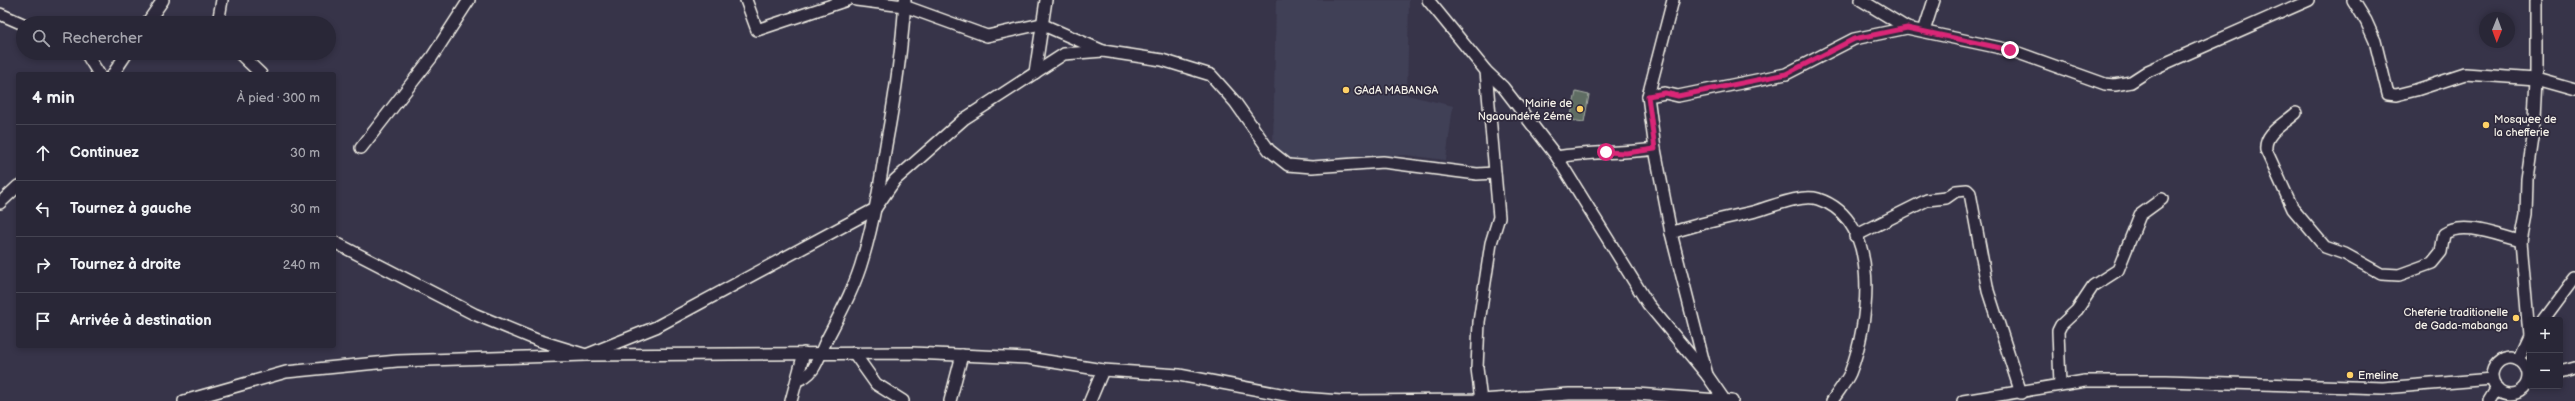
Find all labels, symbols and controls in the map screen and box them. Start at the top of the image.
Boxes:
north arrow [2479,12,2515,48]
search box [16,16,336,60]
icon: search [30,27,52,49]
text: Rechercher [62,29,142,48]
route end [2001,41,2019,59]
place label: GAdA MABANGA [1354,84,1438,97]
marker: GAdA MABANGA [1341,85,1351,95]
text: 4 min [32,88,75,108]
text: À pied · 300 m [237,90,320,106]
place label: Mairie de Ngaoundéré 2éme [1478,97,1572,123]
marker: Mairie de Ngaoundéré 2éme [1575,104,1585,114]
place label: Mosquee de la chefferie [2494,113,2557,139]
marker: Mosquee de la chefferie [2481,120,2491,130]
icon: ahead [32,142,54,164]
text: Continuez [70,143,139,162]
route start [1597,143,1615,161]
text: 30 m [290,145,320,161]
icon: left [32,198,54,220]
text: Tournez à gauche [70,199,191,218]
text: 30 m [290,201,320,217]
icon: right [32,254,54,276]
text: Tournez à droite [70,255,181,274]
text: 240 m [283,257,320,273]
place label: Cheferie traditionelle de Gada-mabanga [2404,306,2508,332]
icon: arrive [32,310,54,332]
text: Arrivée à destination [70,311,212,330]
marker: Cheferie traditionelle de Gada-mabanga [2511,313,2521,323]
map controls [2527,317,2563,389]
button: + [2527,317,2563,353]
button: − [2527,353,2563,389]
place label: Emeline [2358,369,2399,382]
marker: Emeline [2345,370,2355,380]

